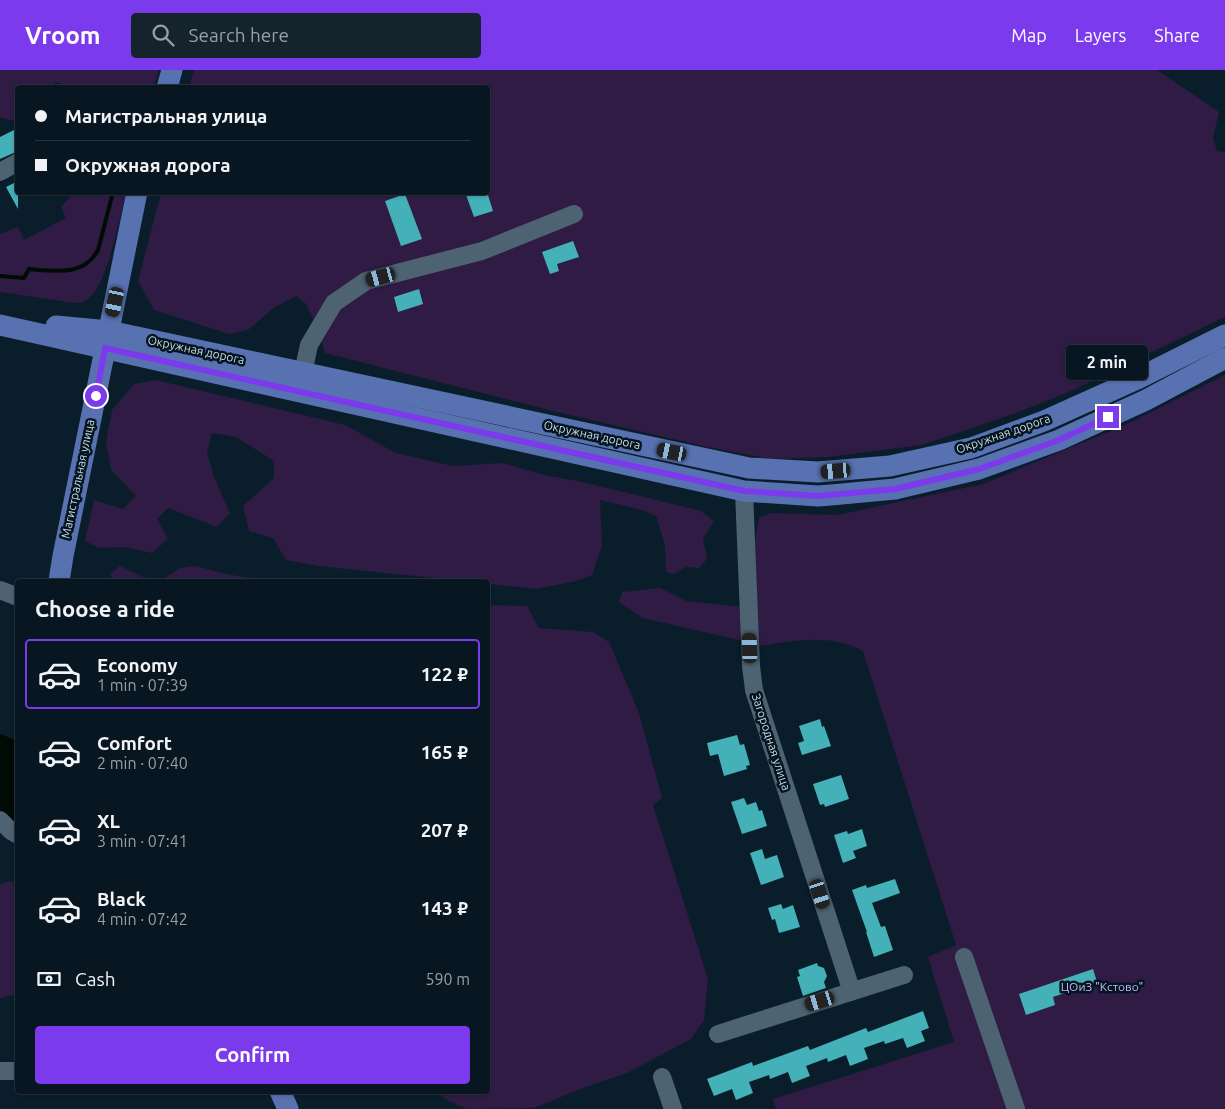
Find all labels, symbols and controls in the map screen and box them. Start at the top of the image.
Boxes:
search box [131,13,481,58]
icon: search [149,21,177,49]
text: Vroom [25,22,101,49]
text: Search here [189,24,289,46]
text: Map [1011,25,1047,45]
text: Layers [1075,25,1126,45]
text: Share [1154,25,1200,45]
text: Магистральная улица [65,105,267,127]
text: Окружная дорога [65,154,230,176]
car [364,266,397,288]
car [104,286,125,318]
street label: Окружная дорога [146,333,246,366]
callout: 2 min [1067,344,1149,380]
text: 2 min [1087,353,1127,371]
route start [85,385,107,407]
route end [1097,406,1119,428]
street label: Окружная дорога [954,411,1052,456]
street label: Магистральная улица [59,418,96,540]
street label: Окружная дорога [542,418,642,451]
car [655,442,688,462]
car [820,462,851,480]
text: Choose a ride [35,596,175,621]
car [741,633,758,663]
icon: car [37,652,82,697]
text: Economy [97,654,178,676]
text: 122 ₽ [421,663,468,685]
text: 1 min · 07:39 [97,676,188,694]
street label: Загородная улица [750,692,793,792]
icon: car [37,730,82,775]
text: Comfort [97,732,172,754]
text: 165 ₽ [421,741,468,763]
text: 2 min · 07:40 [97,754,188,772]
icon: car [37,808,82,853]
text: XL [97,810,120,832]
text: 207 ₽ [421,819,468,841]
text: 3 min · 07:41 [97,832,188,850]
car [808,877,831,911]
icon: car [37,886,82,931]
text: Black [97,888,146,910]
text: 143 ₽ [421,897,468,919]
text: 4 min · 07:42 [97,910,188,928]
icon: cash [35,965,63,993]
text: Cash [75,968,116,990]
text: 590 m [425,970,470,988]
park label: ЦОиЗ "Кстово" [1061,980,1143,993]
car [803,989,836,1013]
button: Confirm [35,1026,470,1084]

